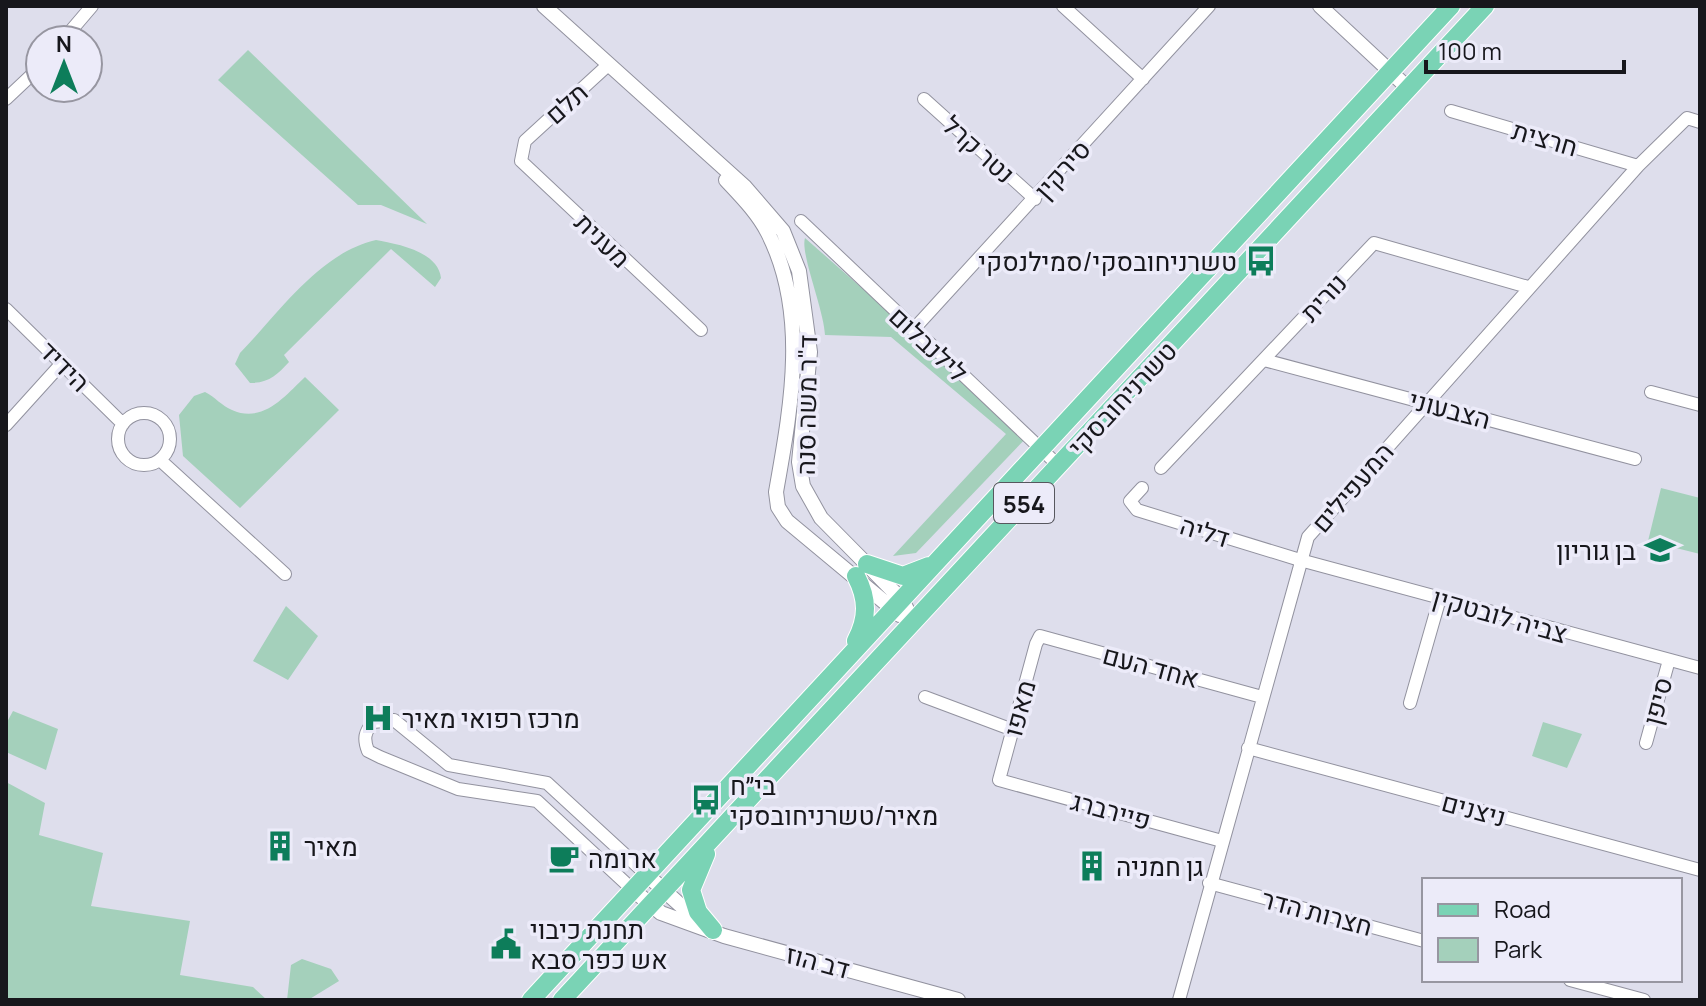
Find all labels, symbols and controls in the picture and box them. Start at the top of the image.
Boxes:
north arrow [24,24,104,104]
scale bar [1426,24,1624,74]
text: N [56,29,72,59]
text: 100 m [1438,34,1502,67]
street label: תלם [537,74,595,132]
street label: נטר קרל [935,107,1023,191]
street label: חרצית [1508,111,1582,165]
street label: סירקין [1026,131,1098,207]
street label: מענית [567,204,639,276]
place label: טשרניחובסקי/סמילנסקי [978,243,1237,279]
bus stop icon: טשרניחובסקי/סמילנסקי [1244,244,1278,278]
street label: נורית [1291,265,1355,329]
street label: לילנבלום [882,298,976,390]
street label: הידיד [32,333,98,399]
street label: טשרניחובסקי [1060,333,1184,463]
street label: ד"ר משה סנה [787,334,825,476]
street label: הצבעוני [1405,381,1495,437]
street label: המעפילים [1303,434,1401,540]
road number: 554 [994,483,1054,523]
street label: דליה [1176,506,1234,556]
place label: בן גוריון [1556,532,1636,568]
school or university icon: בן גוריון [1643,533,1677,567]
street label: צביה לובטקין [1428,579,1572,651]
street label: אחד העם [1099,636,1203,696]
street label: סיפן [1633,673,1681,729]
street label: מאפו [994,676,1044,740]
place label: מרכז רפואי מאיר [402,700,580,736]
hospital icon: מרכז רפואי מאיר [361,701,395,735]
place label: בי״ח מאיר/טשרניחובסקי [730,767,938,833]
street label: פיירברג [1067,782,1155,838]
bus stop icon: בי״ח מאיר/טשרניחובסקי [689,783,723,817]
street label: ניצנים [1438,783,1510,835]
place label: מאיר [304,828,358,864]
building icon: מאיר [263,829,297,863]
place label: ארומה [588,840,657,876]
cafe icon: ארומה [547,841,581,875]
place label: גן חמניה [1116,848,1204,884]
building icon: גן חמניה [1075,849,1109,883]
legend [1422,878,1682,982]
street label: חצרות הדר [1258,880,1376,944]
text: Road [1494,892,1551,925]
place label: תחנת כיבוי אש כפר סבא [530,911,668,977]
public building icon: תחנת כיבוי אש כפר סבא [489,927,523,961]
text: Park [1494,932,1543,965]
street label: דב הוז [782,935,854,987]

